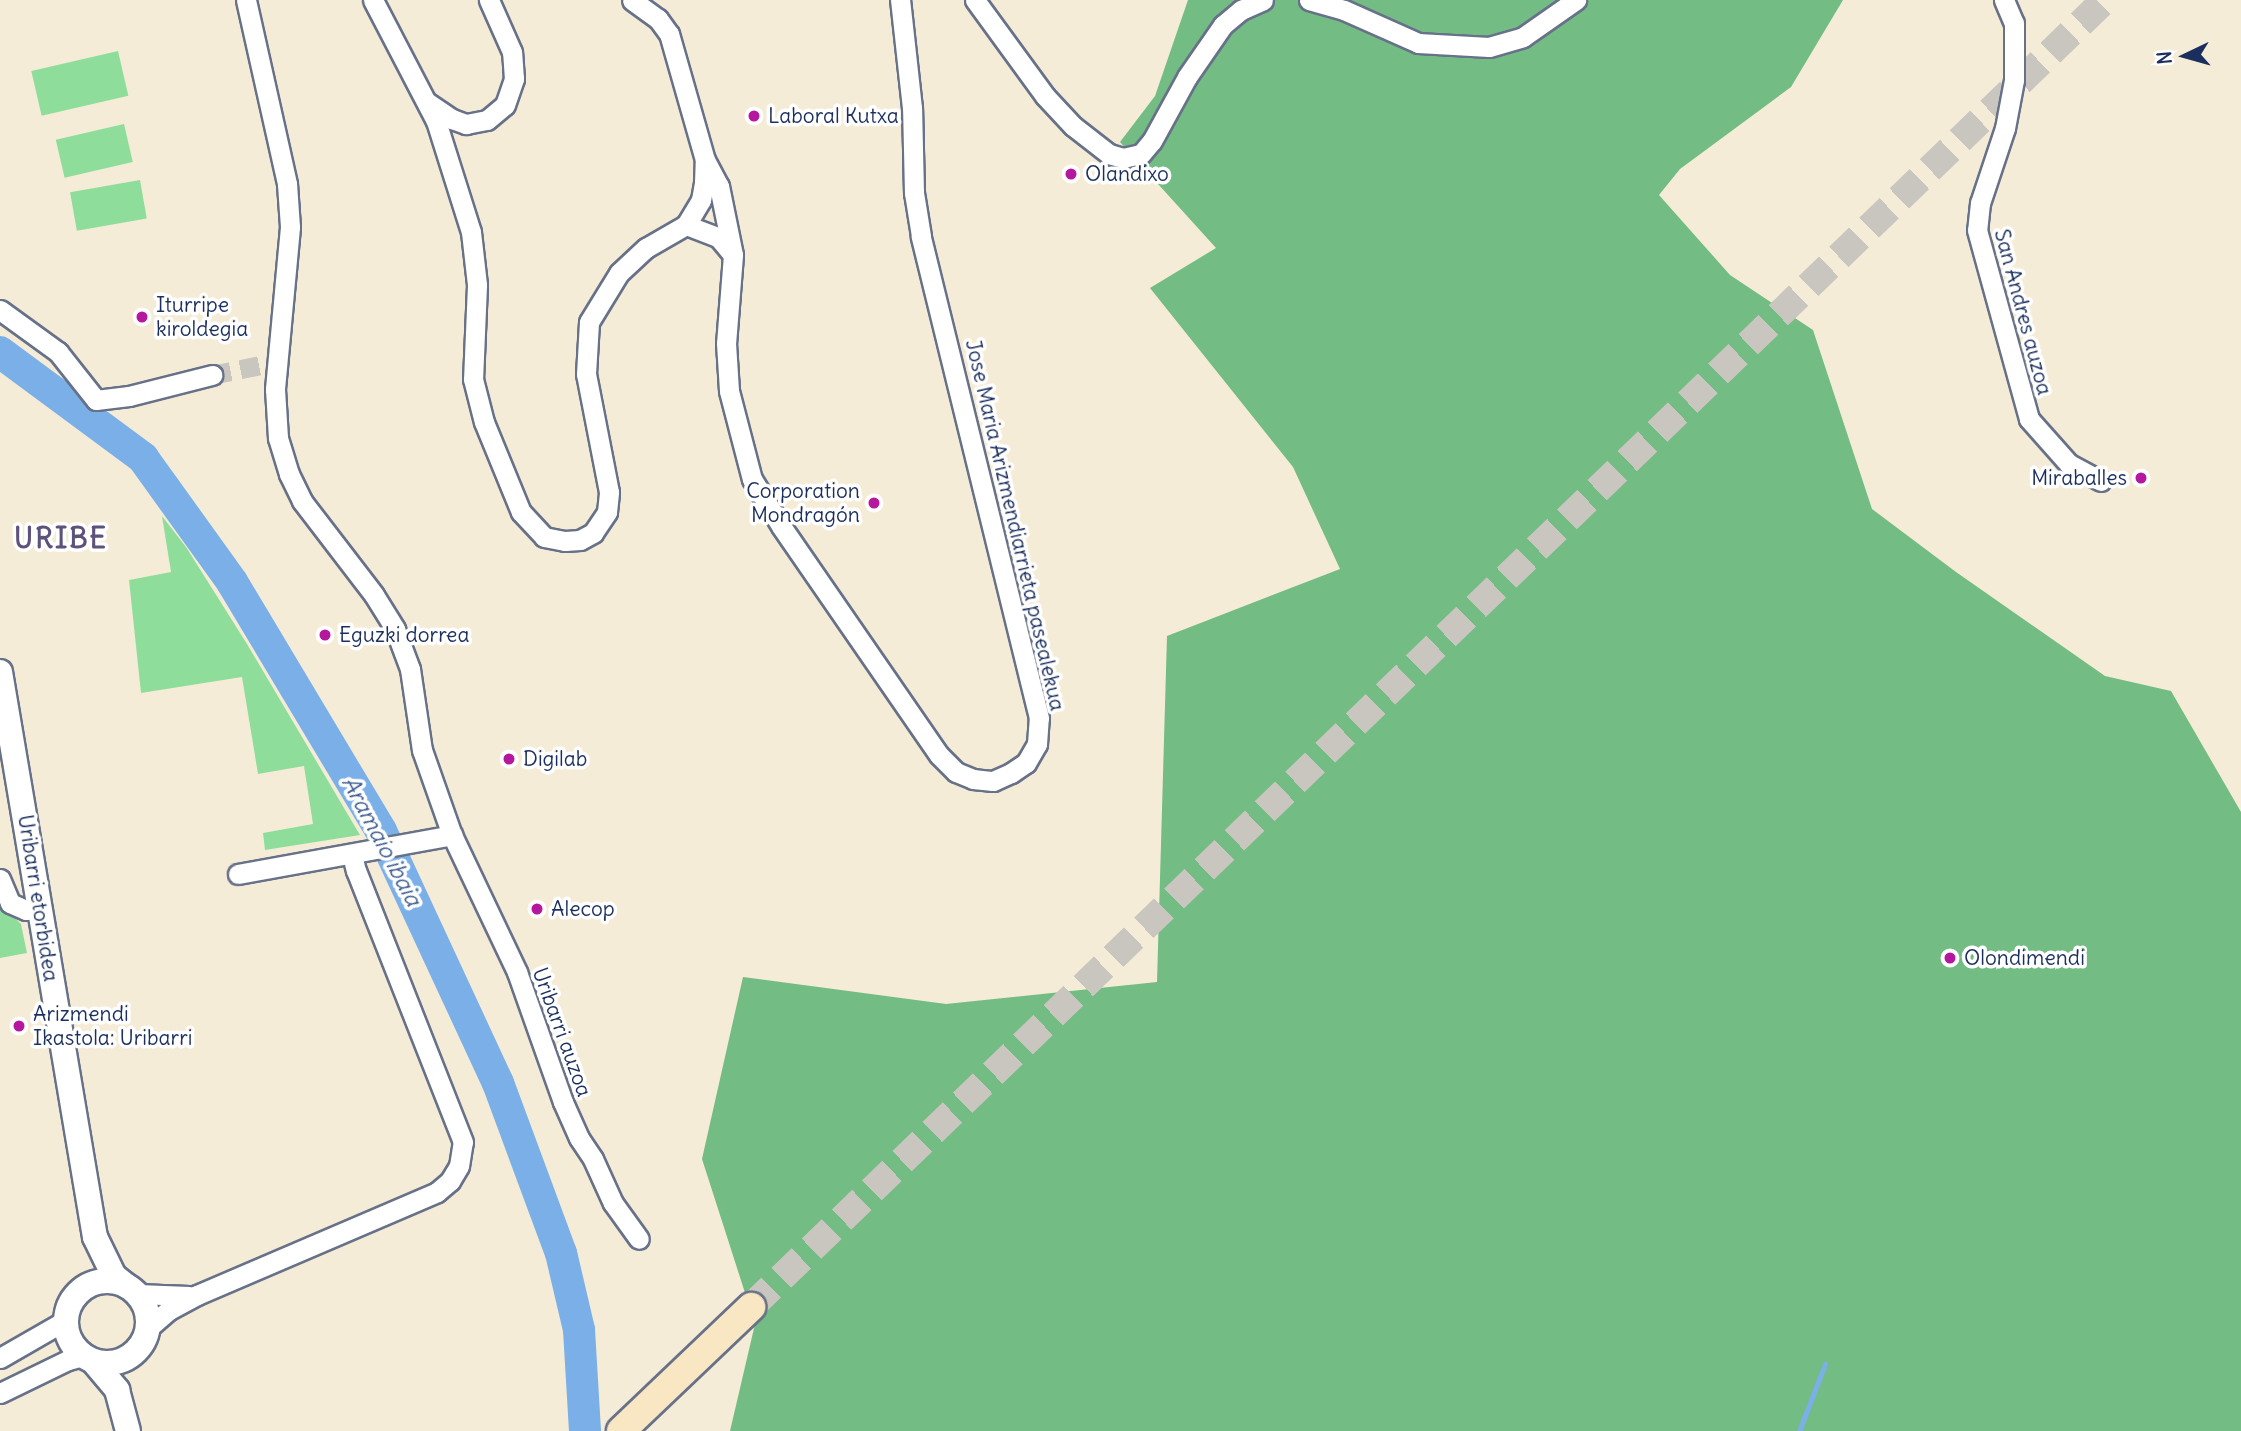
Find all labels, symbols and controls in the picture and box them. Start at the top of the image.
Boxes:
north arrow [2150,21,2220,91]
text: N [2152,50,2177,65]
place label: Laboral Kutxa [768,103,899,129]
marker: Laboral Kutxa [746,108,762,124]
place label: Olandixo [1085,161,1169,187]
marker: Olandixo [1063,166,1079,182]
street label: San Andres auzoa [1989,226,2057,398]
place label: Iturripe kiroldegia [156,292,248,342]
marker: Iturripe kiroldegia [134,309,150,325]
street label: Jose Maria Arizmendiarrieta pasealekua [960,337,1070,713]
place label: Miraballes [2031,465,2127,491]
marker: Miraballes [2133,470,2149,486]
place label: Corporation Mondragón [746,478,860,528]
marker: Corporation Mondragón [866,495,882,511]
district label: URIBE [15,521,107,555]
place label: Eguzki dorrea [339,622,469,648]
marker: Eguzki dorrea [317,627,333,643]
place label: Digilab [523,746,587,772]
marker: Digilab [501,751,517,767]
water label: Aramaio ibaia [336,771,428,911]
street label: Uribarri etorbidea [12,813,64,983]
place label: Alecop [551,896,615,922]
marker: Alecop [529,901,545,917]
place label: Olondimendi [1964,945,2085,971]
marker: Olondimendi [1942,950,1958,966]
street label: Uribarri auzoa [527,964,597,1100]
place label: Arizmendi Ikastola: Uribarri [33,1001,192,1051]
marker: Arizmendi Ikastola: Uribarri [11,1018,27,1034]

